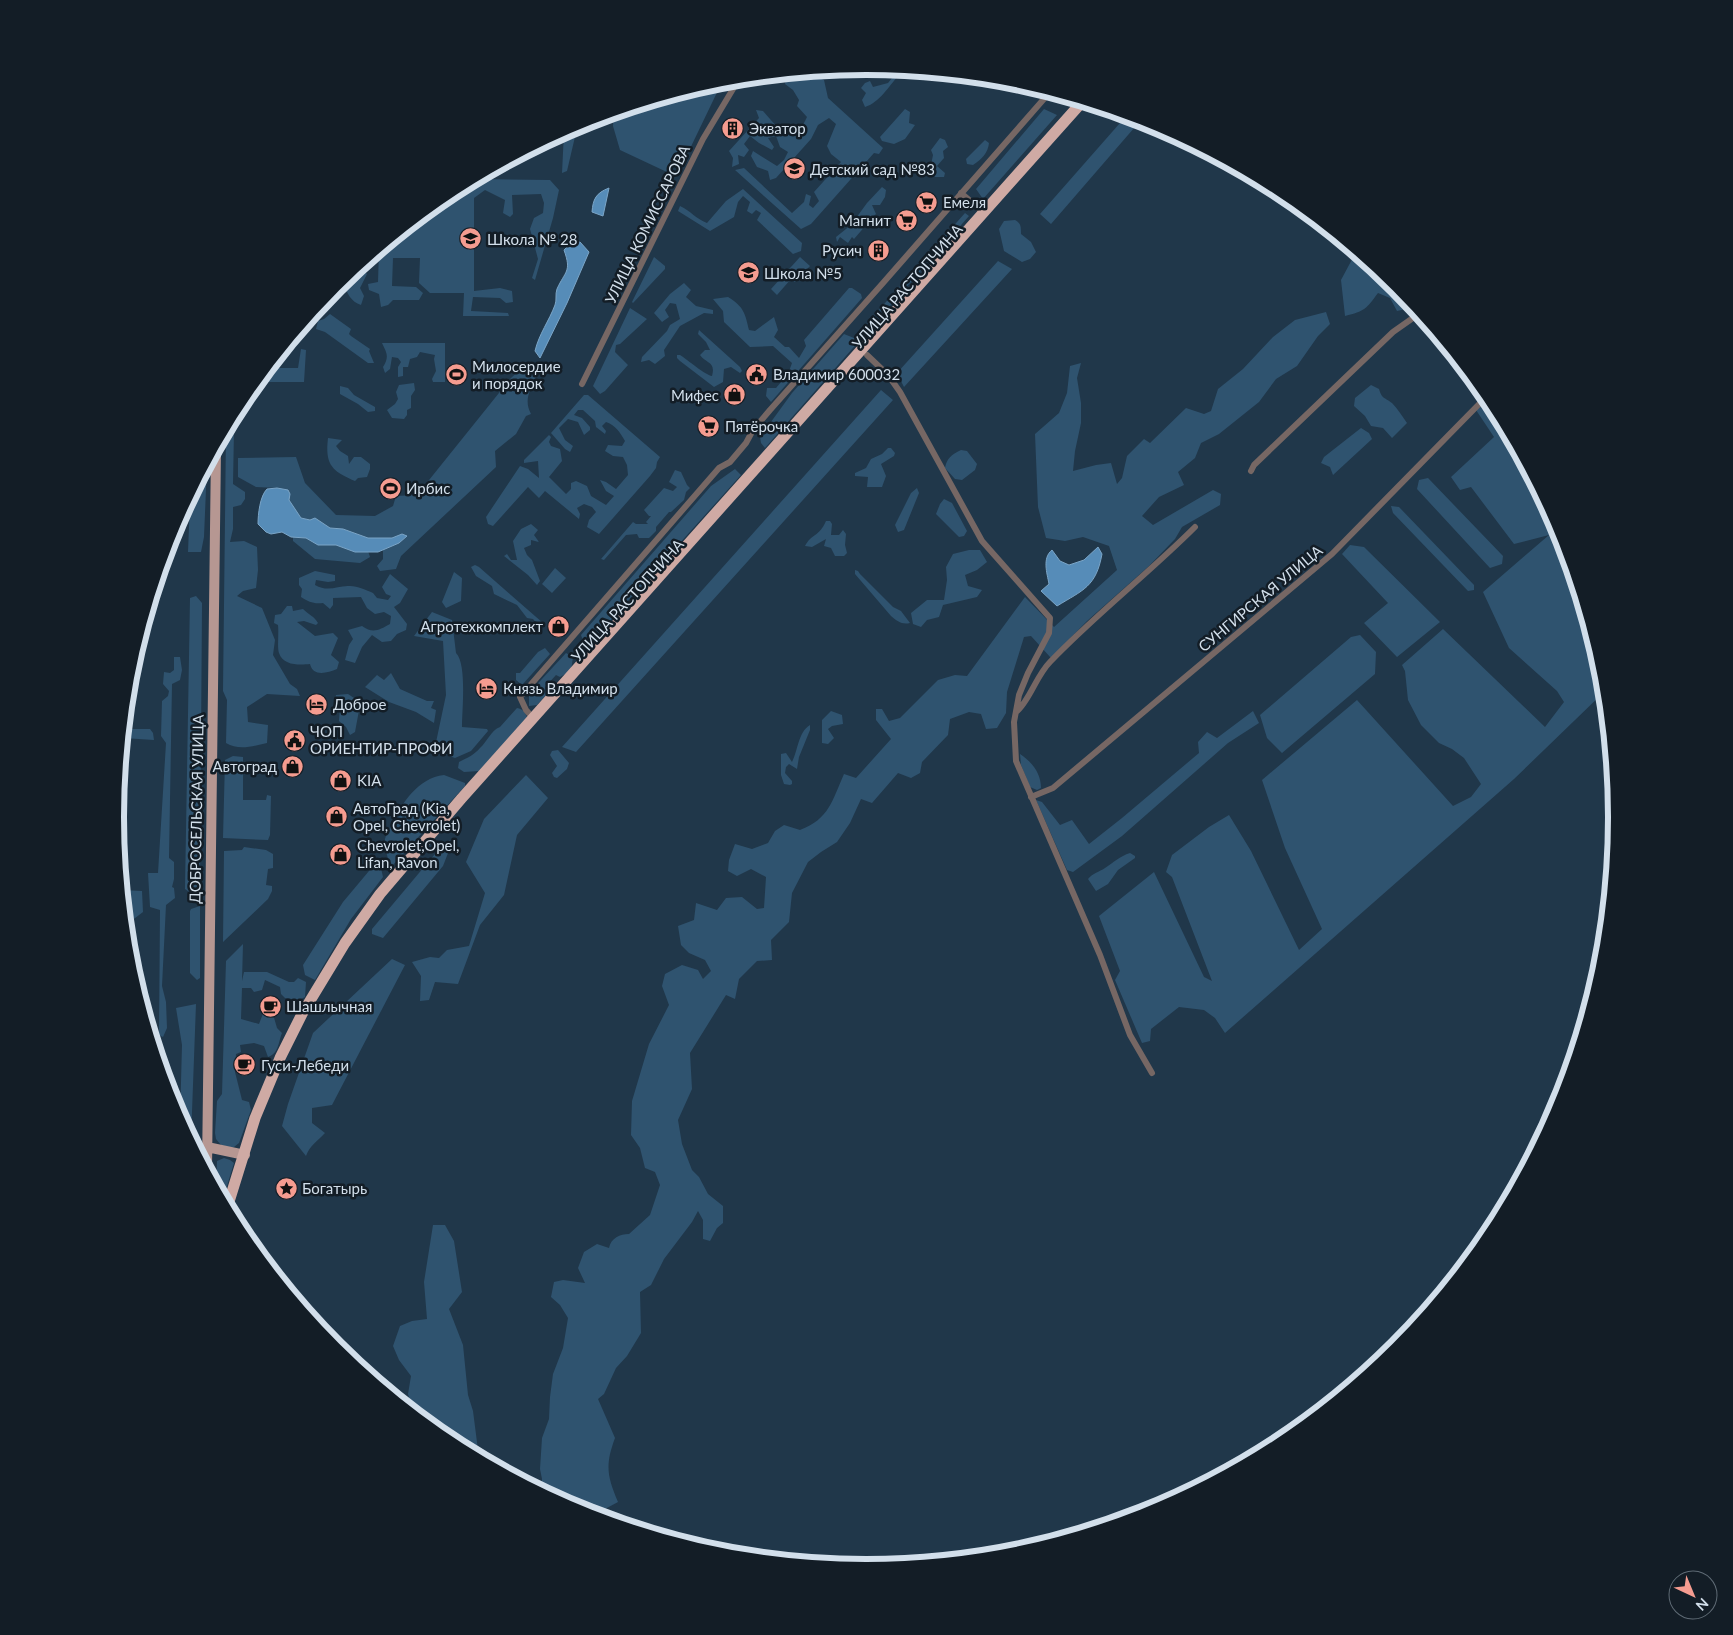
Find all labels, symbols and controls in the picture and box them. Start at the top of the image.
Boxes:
building icon: Экватор [721,116,745,140]
place label: Экватор [749,119,806,137]
street label: УЛИЦА КОМИССАРОВА [601,141,694,306]
school or university icon: Детский сад №83 [782,157,806,181]
place label: Детский сад №83 [810,160,935,178]
supermarket icon: Емеля [915,190,939,214]
place label: Емеля [943,193,986,211]
supermarket icon: Магнит [895,208,919,232]
place label: Магнит [839,211,891,229]
street label: УЛИЦА РАСТОПЧИНА [848,219,967,352]
school or university icon: Школа № 28 [459,227,483,251]
place label: Школа № 28 [487,230,577,248]
building icon: Русич [866,238,890,262]
place label: Русич [822,241,862,259]
school or university icon: Школа №5 [736,261,760,285]
place label: Школа №5 [764,264,842,282]
place label: Милосердие и порядок [472,357,561,392]
public building icon: Владимир 600032 [745,362,769,386]
sports icon: Милосердие и порядок [444,363,468,387]
place label: Владимир 600032 [773,365,900,383]
shop icon: Мифес [723,383,747,407]
place label: Мифес [671,386,719,404]
supermarket icon: Пятёрочка [697,414,721,438]
place label: Пятёрочка [725,417,798,435]
sports icon: Ирбис [378,476,402,500]
place label: Ирбис [406,479,450,497]
street label: УЛИЦА РАСТОПЧИНА [567,534,687,665]
street label: СУНГИРСКАЯ УЛИЦА [1194,540,1326,655]
shop icon: Агротехкомплект [547,614,571,638]
place label: Агротехкомплект [421,617,543,635]
hotel icon: Князь Владимир [475,676,499,700]
place label: Князь Владимир [503,679,618,697]
hotel icon: Доброе [305,692,329,716]
place label: Доброе [333,695,387,713]
street label: ДОБРОСЕЛЬСКАЯ УЛИЦА [185,713,207,904]
place label: ЧОП ОРИЕНТИР-ПРОФИ [310,722,452,757]
public building icon: ЧОП ОРИЕНТИР-ПРОФИ [282,728,306,752]
shop icon: Автоград [281,754,305,778]
place label: Автоград [212,757,277,775]
shop icon: KIA [329,768,353,792]
place label: KIA [357,771,382,789]
place label: АвтоГрад (Kia, Opel, Chevrolet) [353,799,460,834]
shop icon: АвтоГрад (Kia, Opel, Chevrolet) [325,805,349,829]
place label: Chevrolet,Opel, Lifan, Ravon [357,836,459,871]
shop icon: Chevrolet,Opel, Lifan, Ravon [329,842,353,866]
cafe icon: Шашлычная [258,994,282,1018]
place label: Шашлычная [286,997,372,1015]
cafe icon: Гуси-Лебеди [233,1053,257,1077]
place label: Гуси-Лебеди [261,1056,349,1074]
place icon: Богатырь [274,1176,298,1200]
place label: Богатырь [302,1179,367,1197]
north arrow [1668,1570,1718,1620]
text: N [1693,1595,1712,1615]

